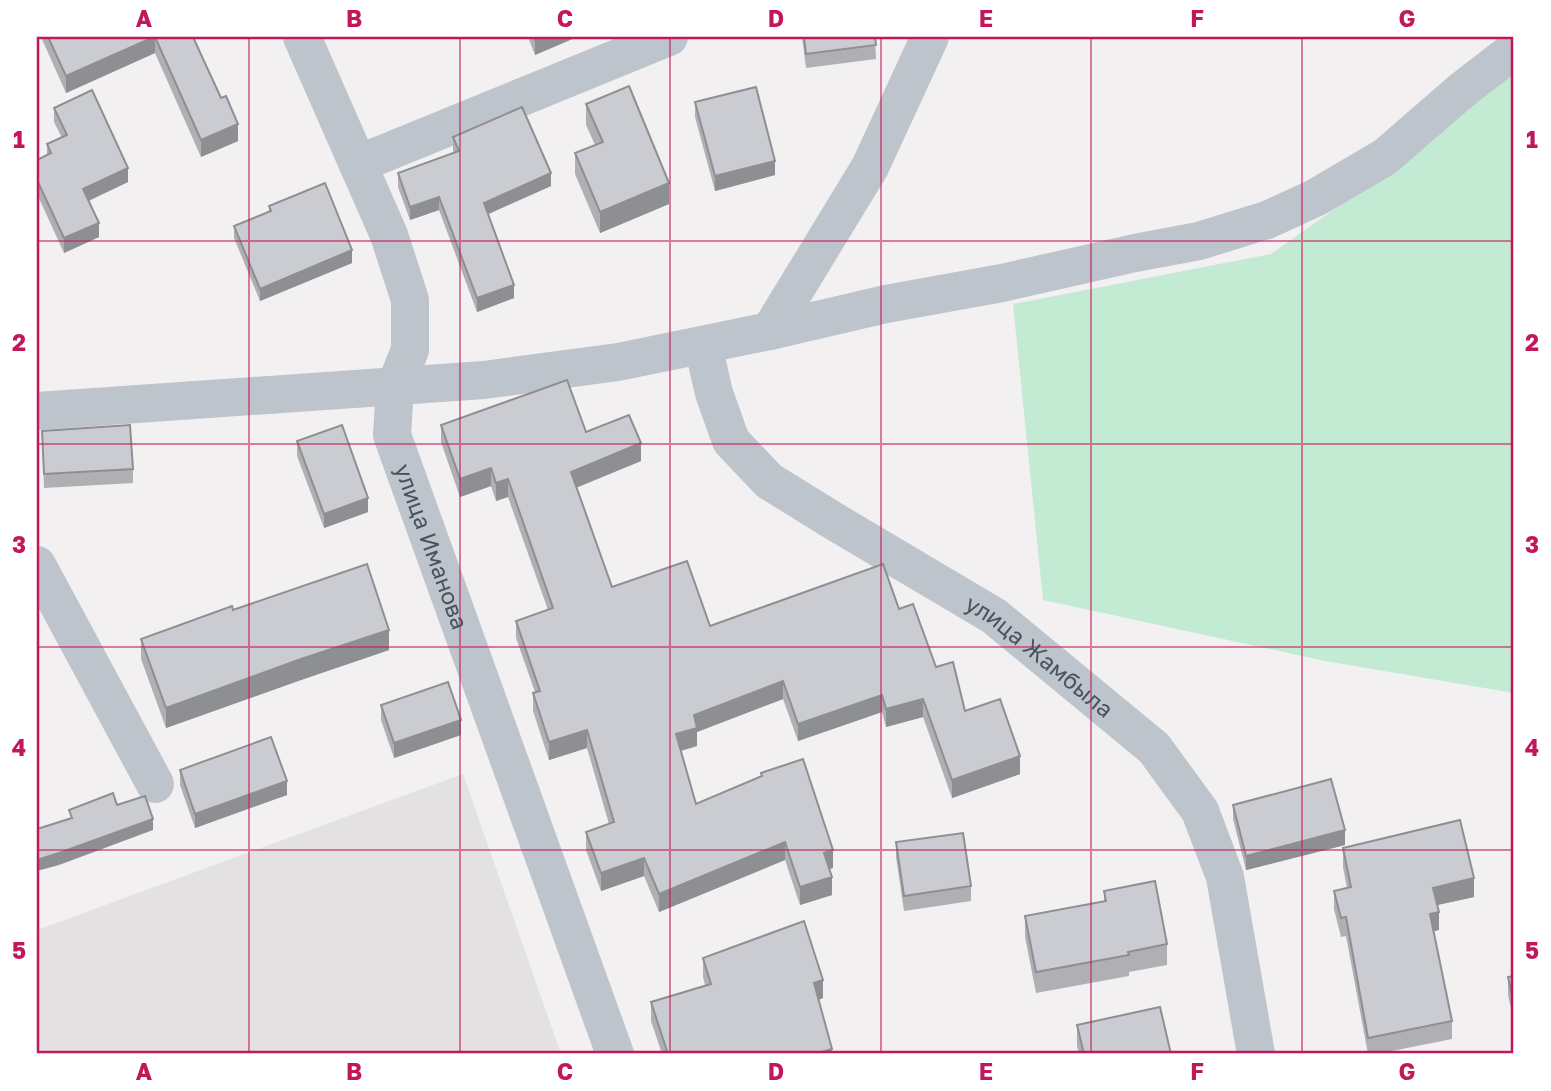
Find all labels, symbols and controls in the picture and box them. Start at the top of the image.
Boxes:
text: A [136,4,153,32]
text: B [346,4,362,32]
text: C [557,4,573,32]
text: D [768,4,784,32]
text: E [979,4,993,32]
text: F [1190,4,1204,32]
text: G [1399,4,1415,32]
text: 1 [13,125,25,153]
text: 1 [1526,125,1538,153]
text: 2 [12,328,26,356]
text: 2 [1525,328,1539,356]
street label: улица Иманова [389,460,475,633]
text: 3 [12,530,26,558]
text: 3 [1525,530,1539,558]
street label: улица Жамбыла [961,588,1119,723]
text: 4 [12,733,26,761]
text: 4 [1525,733,1539,761]
text: 5 [12,936,26,964]
text: 5 [1525,936,1539,964]
text: A [136,1057,153,1085]
text: B [346,1057,362,1085]
text: C [557,1057,573,1085]
text: D [768,1057,784,1085]
text: E [979,1057,993,1085]
text: F [1190,1057,1204,1085]
text: G [1399,1057,1415,1085]

